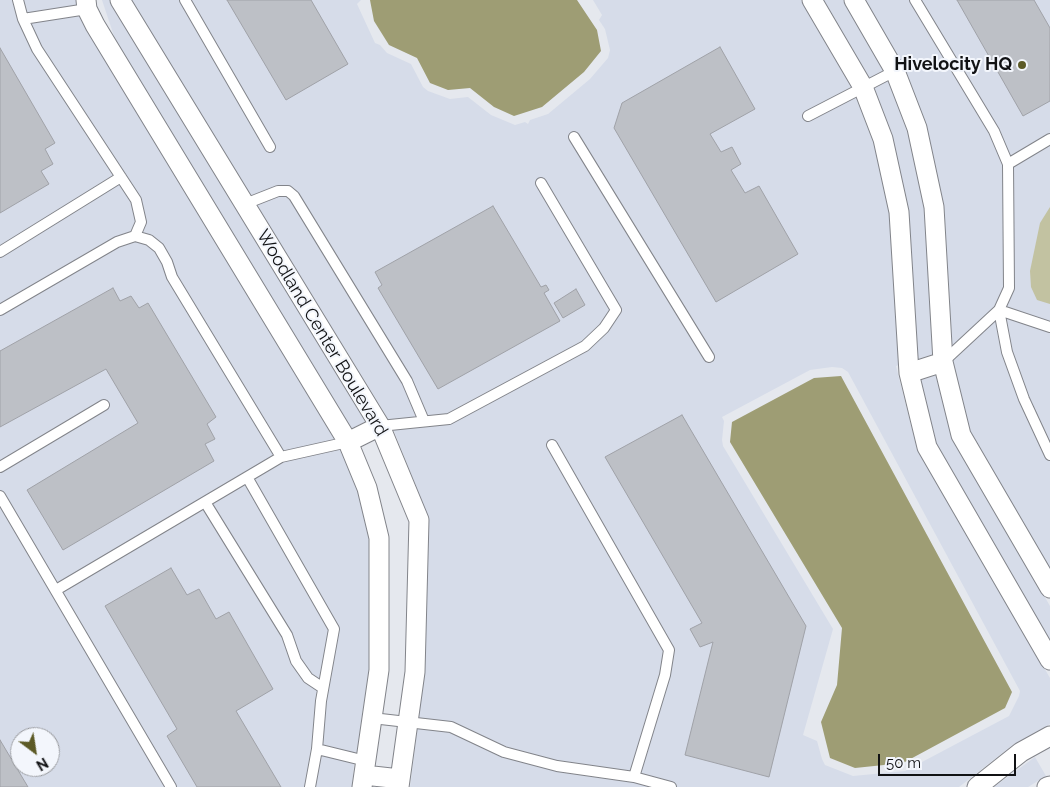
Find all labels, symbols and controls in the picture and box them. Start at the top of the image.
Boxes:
place label: Hivelocity HQ [894,54,1012,76]
marker: Hivelocity HQ [1016,59,1028,71]
street label: Woodland Center Boulevard [252,226,392,440]
north arrow [10,727,60,777]
scale bar [880,744,1018,776]
text: N [34,754,51,774]
text: 50 m [886,754,921,772]

